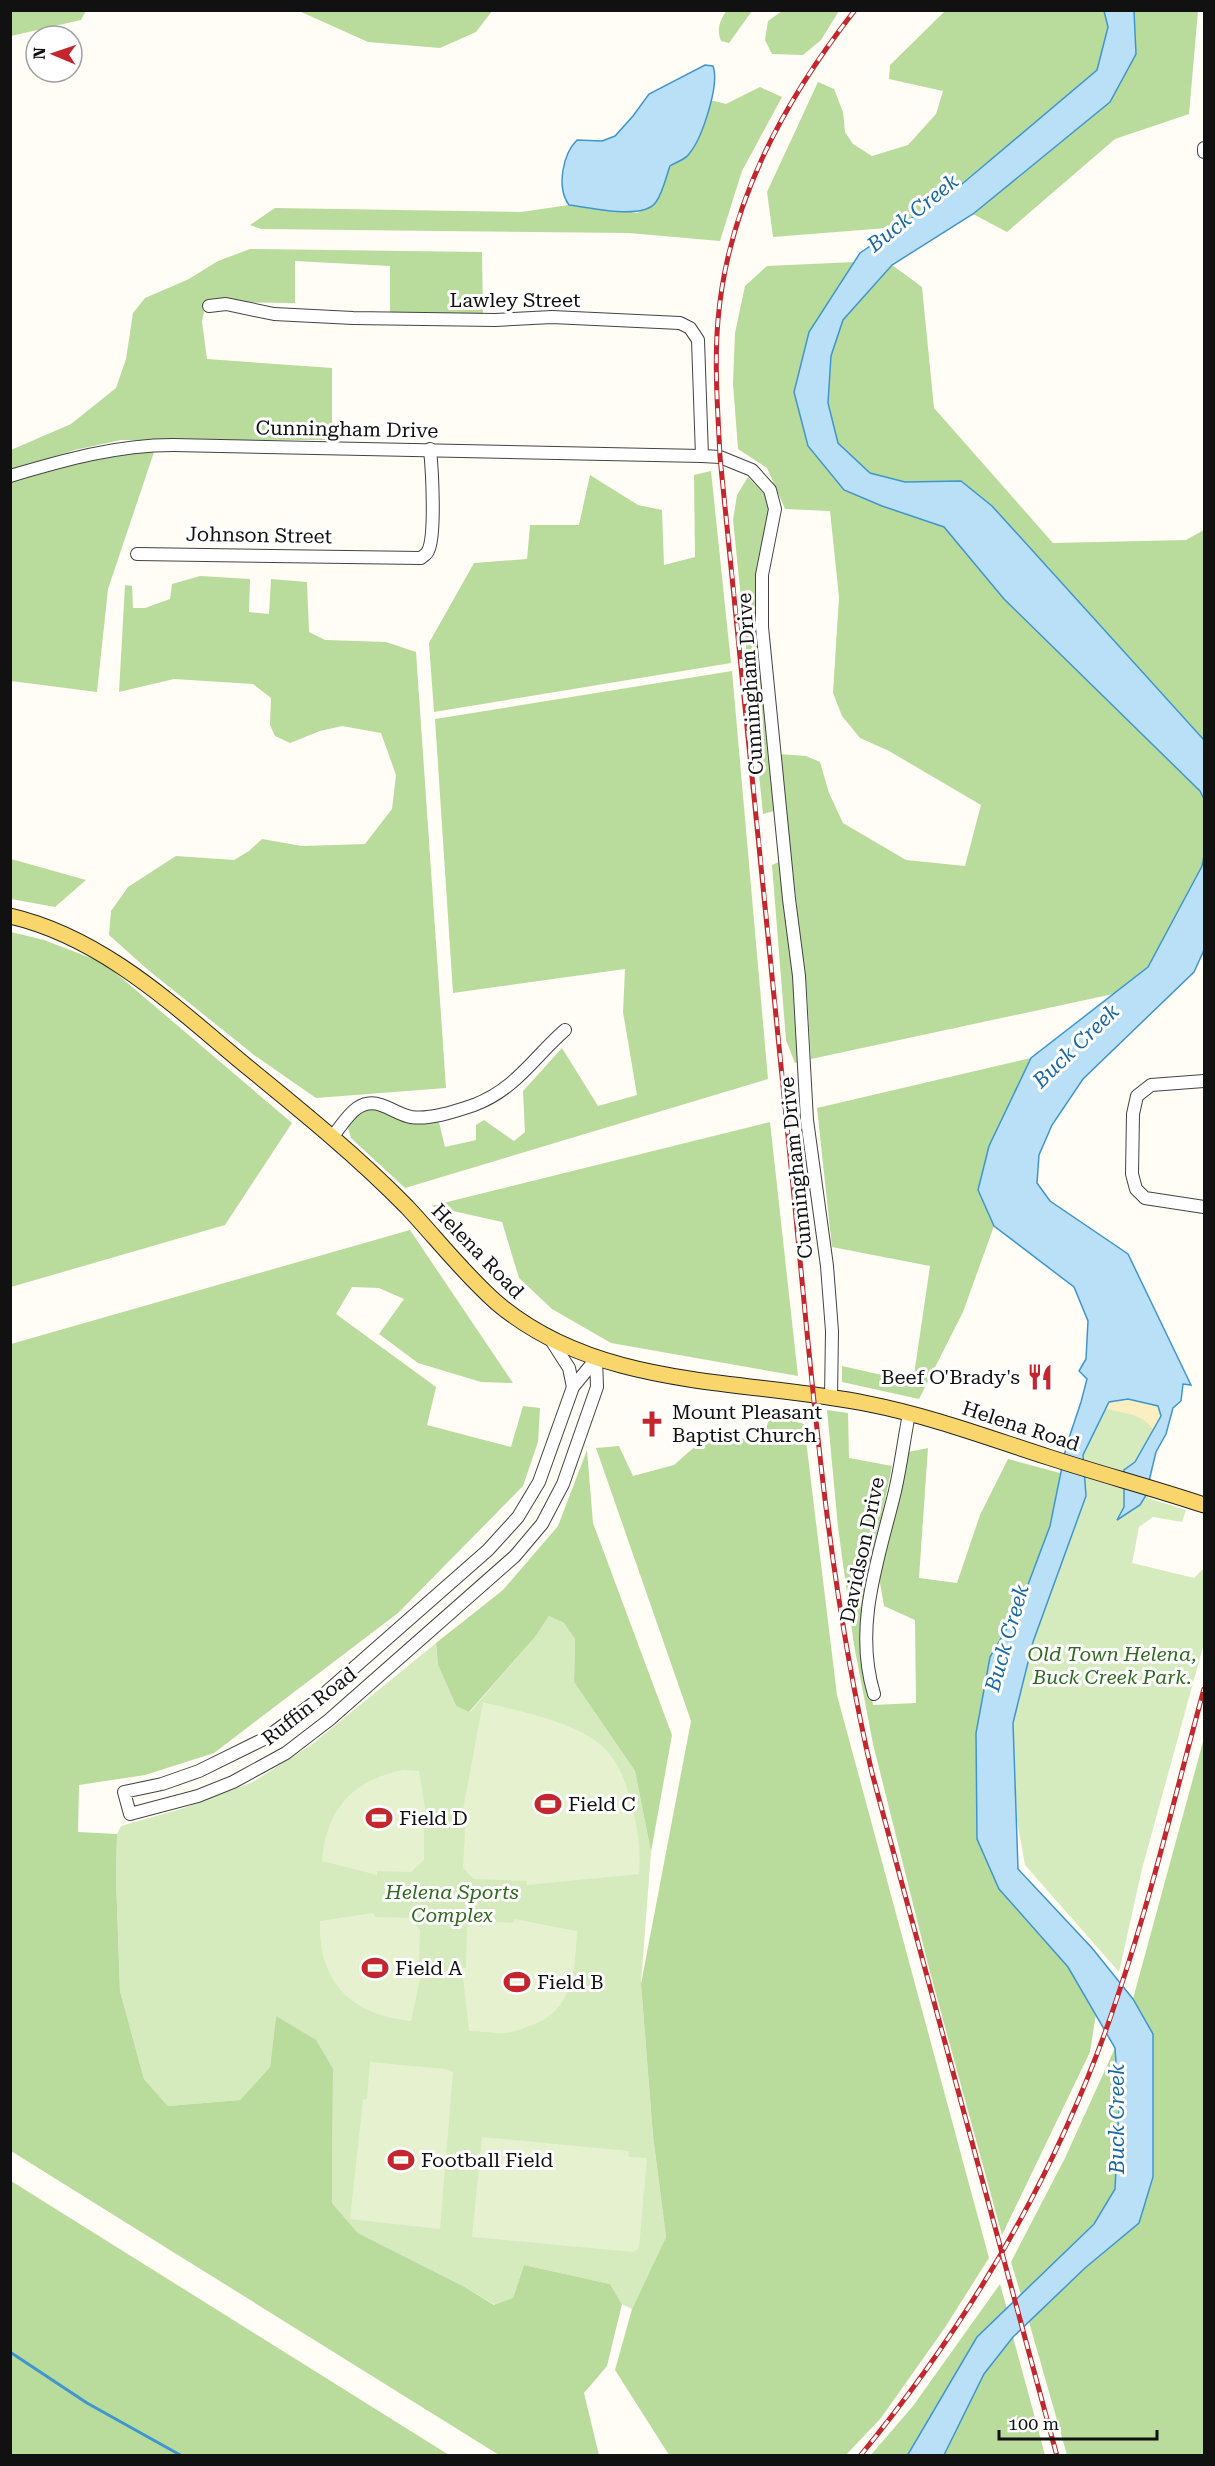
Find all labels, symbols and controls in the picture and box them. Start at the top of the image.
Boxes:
north arrow [24,24,84,84]
text: N [30,47,49,60]
water label: Buck Creek [862,169,964,258]
street label: Lawley Street [450,288,581,312]
street label: Cunningham Drive [255,415,439,443]
street label: Johnson Street [186,522,333,548]
street label: Cunningham Drive [732,592,768,776]
water label: Buck Creek [1027,999,1124,1094]
street label: Cunningham Drive [775,1076,817,1260]
street label: Helena Road [427,1199,529,1303]
restaurant icon: Beef O'Brady's [1025,1362,1055,1392]
place label: Beef O'Brady's [881,1365,1020,1389]
street label: Helena Road [959,1396,1083,1456]
place label: Mount Pleasant Baptist Church [672,1400,823,1447]
church icon: Mount Pleasant Baptist Church [637,1409,667,1439]
street label: Davidson Drive [835,1475,889,1625]
water label: Buck Creek [980,1581,1034,1695]
park label: Old Town Helena, Buck Creek Park. [1028,1642,1196,1689]
street label: Ruffin Road [257,1662,361,1750]
sports icon: Field C [533,1789,563,1819]
place label: Field C [568,1792,636,1816]
sports icon: Field D [364,1803,394,1833]
place label: Field D [399,1806,468,1830]
park label: Helena Sports Complex [384,1880,519,1927]
sports icon: Field A [360,1953,390,1983]
place label: Field A [395,1956,462,1980]
sports icon: Field B [502,1967,532,1997]
place label: Field B [537,1970,604,1994]
water label: Buck Creek [1105,2063,1129,2175]
sports icon: Football Field [386,2145,416,2175]
place label: Football Field [421,2148,553,2172]
scale bar [999,2403,1156,2441]
text: 100 m [1008,2413,1059,2434]

